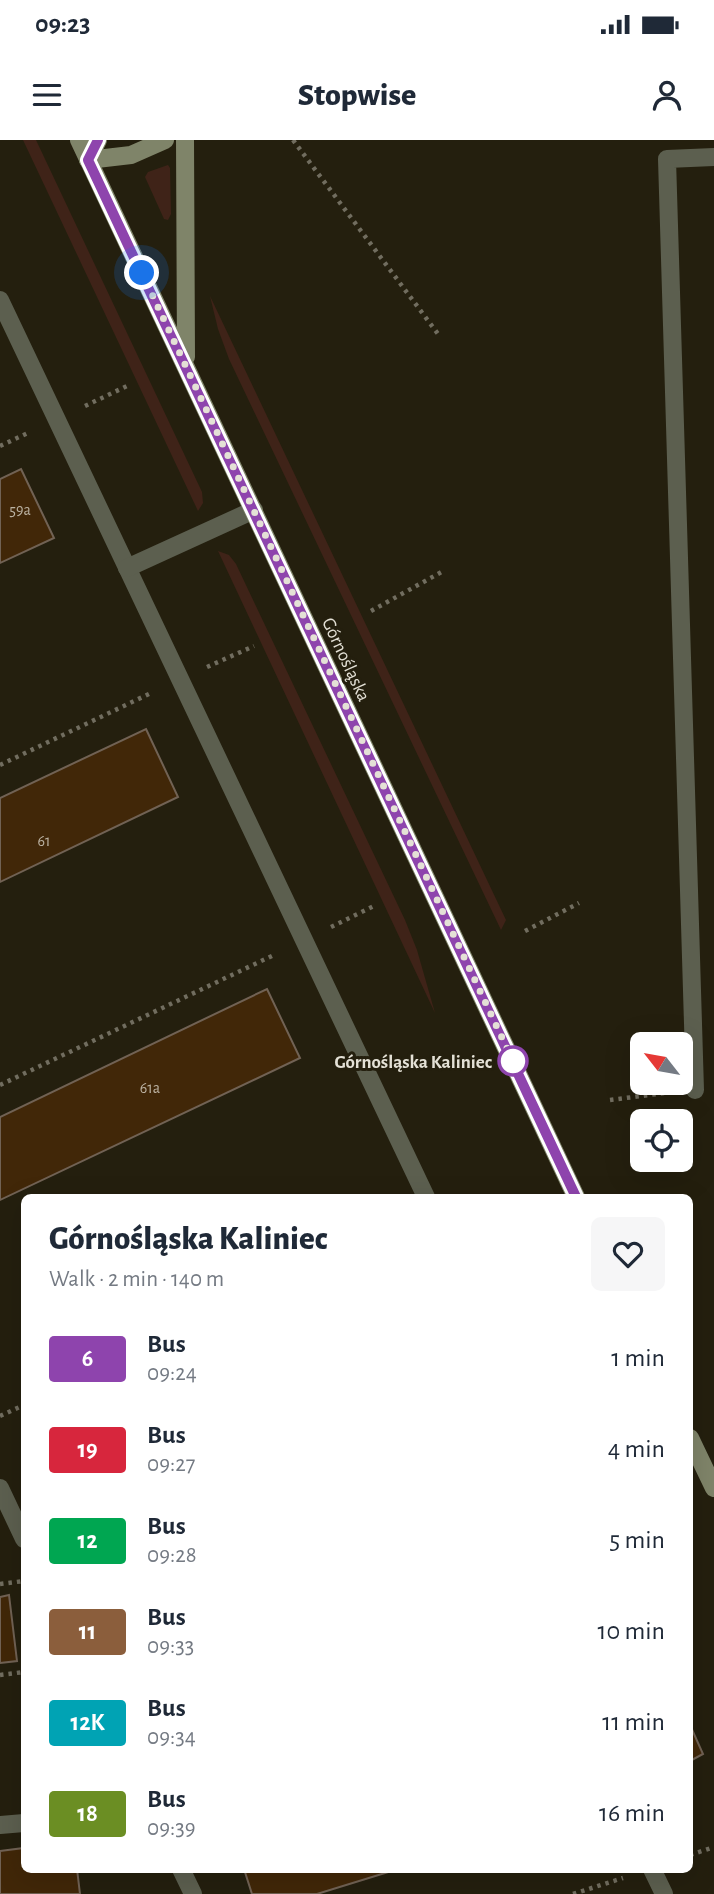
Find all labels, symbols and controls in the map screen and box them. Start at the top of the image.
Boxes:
text: 09:23 [35,11,91,37]
icon: menu [28,76,66,114]
icon: person [648,76,686,114]
text: Stopwise [298,79,416,111]
your location [124,255,159,290]
house number: 59a [9,502,31,518]
street label: Górnośląska [318,615,373,705]
house number: 61 [37,833,51,849]
north arrow [630,1032,693,1096]
map controls [630,1032,693,1172]
marker: Górnośląska Kaliniec [498,1046,528,1076]
place label: Górnośląska Kaliniec [334,1053,493,1072]
house number: 61a [140,1080,160,1096]
button: locate [630,1109,693,1172]
button: heart [591,1217,665,1291]
text: Górnośląska Kaliniec [49,1223,327,1256]
text: Walk · 2 min · 140 m [49,1268,224,1291]
text: Bus [147,1331,186,1357]
text: 1 min [611,1345,665,1371]
text: 6 [82,1347,93,1371]
text: 09:24 [147,1362,197,1385]
text: Bus [147,1422,186,1448]
text: 4 min [608,1436,665,1462]
text: 19 [77,1438,98,1462]
text: 09:27 [147,1453,195,1476]
text: Bus [147,1513,186,1539]
text: 5 min [609,1527,665,1553]
text: 12 [78,1529,97,1553]
text: 09:28 [147,1544,197,1567]
text: Bus [147,1604,186,1630]
text: 10 min [598,1618,665,1644]
text: 11 [79,1620,96,1644]
text: 09:33 [147,1635,194,1658]
text: Bus [147,1695,186,1721]
text: 11 min [602,1709,665,1735]
text: 12K [71,1711,104,1735]
text: 09:34 [147,1726,196,1749]
text: Bus [147,1786,186,1812]
text: 16 min [599,1800,665,1826]
text: 18 [77,1802,98,1826]
text: 09:39 [147,1817,196,1840]

